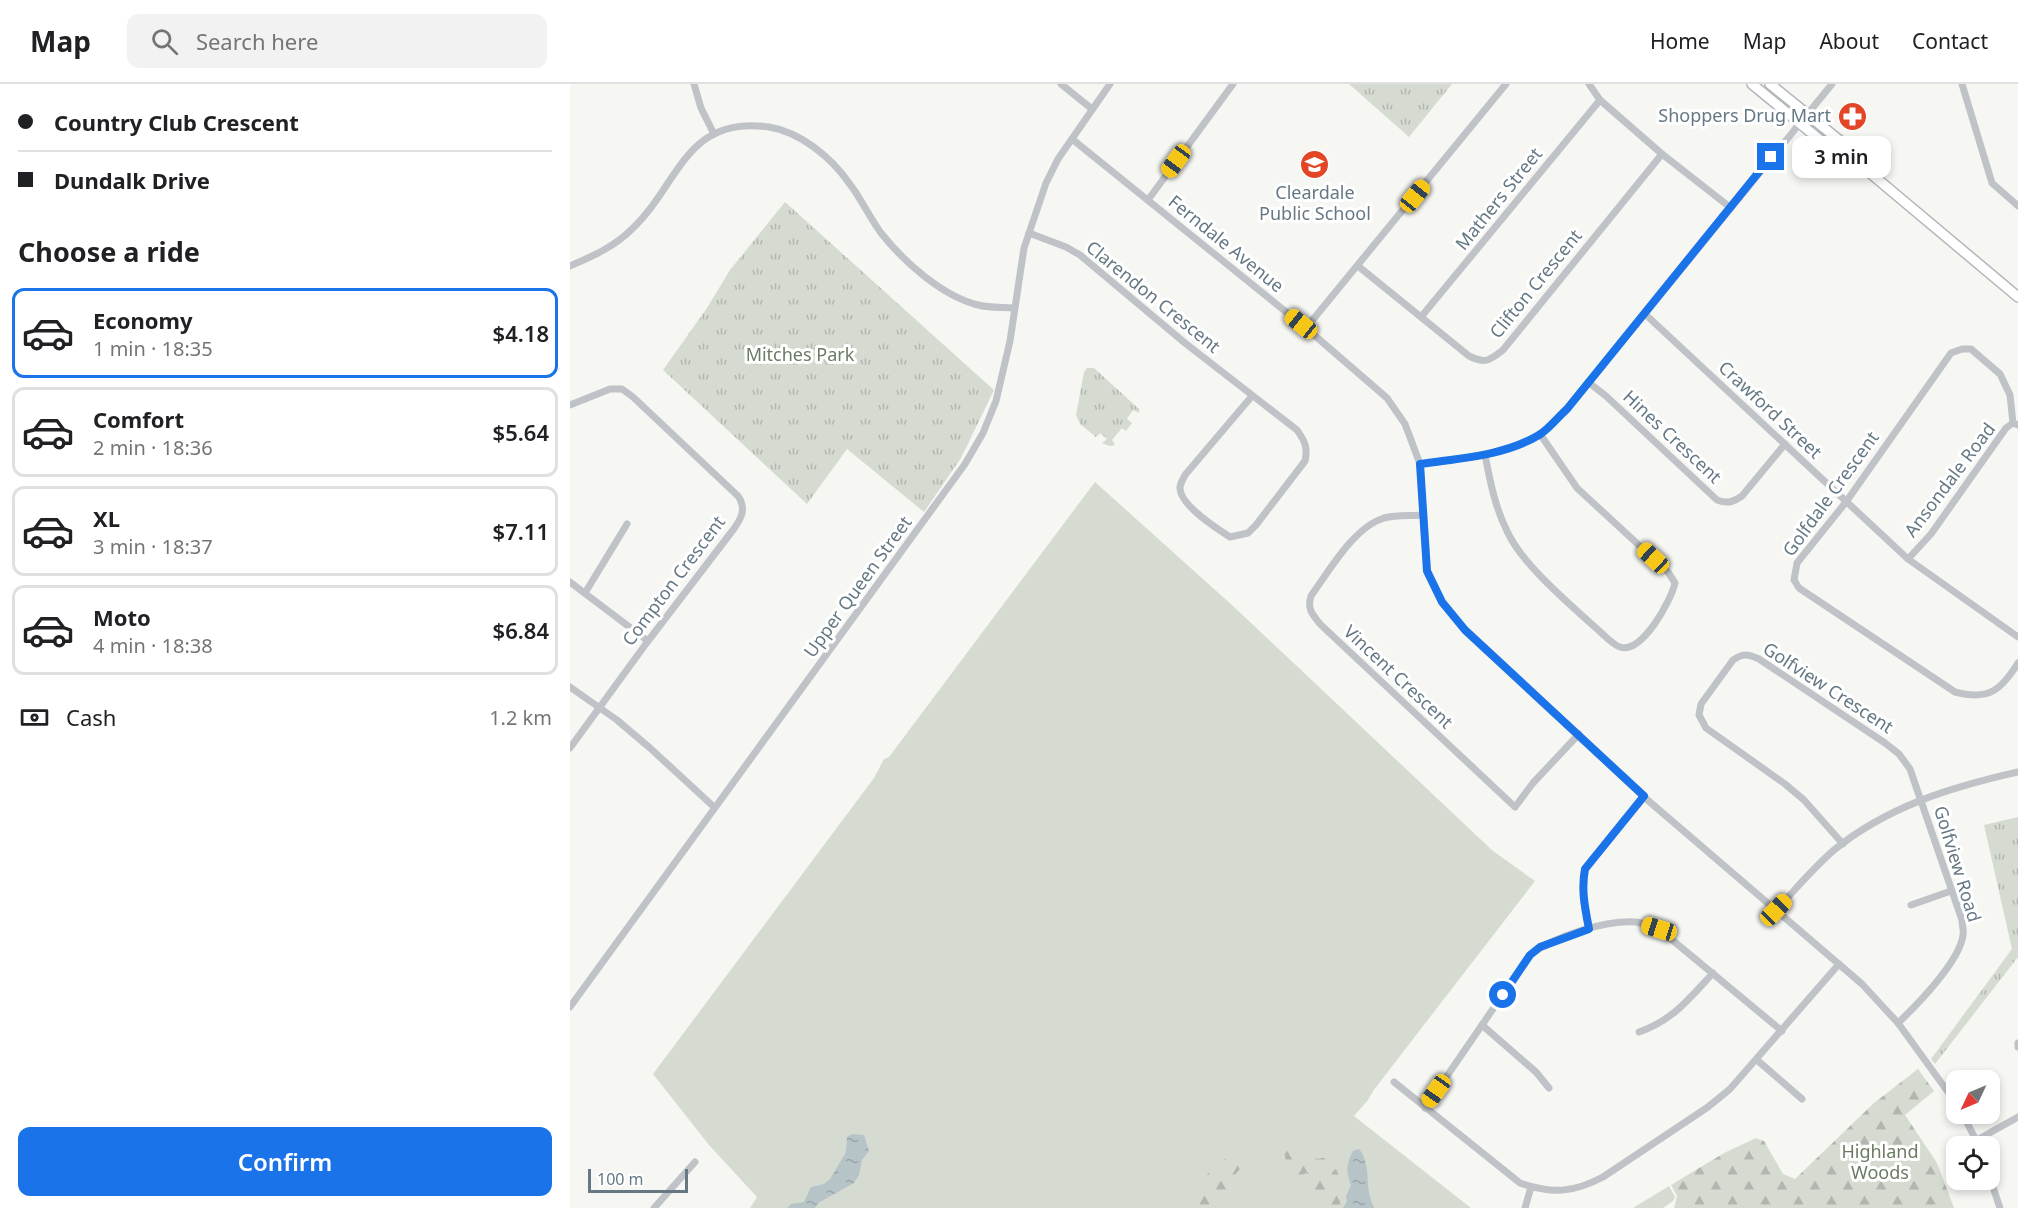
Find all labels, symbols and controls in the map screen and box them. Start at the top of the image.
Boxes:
search box [127,14,547,68]
text: Map [30,22,91,60]
icon: search [148,25,181,58]
text: Search here [196,26,318,56]
text: Home [1650,27,1710,55]
text: Map [1743,27,1786,55]
text: About [1819,27,1879,55]
text: Contact [1912,27,1988,55]
pharmacy icon: Shoppers Drug Mart [1836,100,1868,132]
place label: Shoppers Drug Mart [1658,103,1831,127]
text: Country Club Crescent [54,107,299,137]
callout: 3 min [1792,136,1891,178]
car [1158,141,1194,181]
street label: Mathers Street [1450,142,1547,255]
route end [1757,143,1784,170]
text: 3 min [1814,143,1869,170]
school or university icon: Cleardale Public School [1299,148,1331,180]
text: Dundalk Drive [54,165,210,195]
car [1397,176,1433,216]
place label: Cleardale Public School [1259,180,1371,225]
street label: Ferndale Avenue [1164,189,1289,297]
street label: Clifton Crescent [1484,223,1587,343]
text: Choose a ride [18,233,200,270]
street label: Clarendon Crescent [1082,235,1226,358]
text: Economy [93,305,192,335]
icon: car [21,306,75,360]
car [1281,306,1321,342]
text: $4.18 [493,318,549,348]
text: 1 min · 18:35 [93,335,213,362]
park label: Mitches Park [746,342,855,366]
street label: Crawford Street [1714,355,1828,464]
street label: Hines Crescent [1618,384,1727,488]
text: Comfort [93,404,184,434]
icon: car [21,405,75,459]
text: $5.64 [493,417,549,447]
street label: Ansondale Road [1898,417,2000,541]
street label: Golfdale Crescent [1777,426,1884,561]
text: 2 min · 18:36 [93,434,213,461]
text: XL [93,503,120,533]
icon: car [21,504,75,558]
street label: Compton Crescent [616,510,730,650]
street label: Upper Queen Street [798,511,917,662]
text: $7.11 [493,516,549,546]
text: 3 min · 18:37 [93,533,213,560]
car [1634,539,1672,577]
text: Moto [93,602,151,632]
icon: car [21,603,75,657]
text: $6.84 [493,615,549,645]
street label: Vincent Crescent [1339,619,1459,734]
text: 4 min · 18:38 [93,632,213,659]
street label: Golfview Crescent [1759,636,1899,739]
icon: cash [18,701,51,734]
text: Cash [66,702,116,732]
text: 1.2 km [489,704,552,731]
street label: Golfview Road [1929,803,1987,925]
car [1757,891,1795,929]
car [1639,915,1679,943]
route start [1489,981,1516,1008]
north arrow [1946,1070,2000,1124]
map controls [1946,1070,2000,1190]
car [1418,1071,1454,1111]
button: Confirm [18,1127,552,1196]
button: locate [1946,1136,2000,1190]
park label: Highland Woods [1841,1139,1919,1184]
scale bar [588,1166,688,1194]
text: 100 m [597,1168,644,1190]

